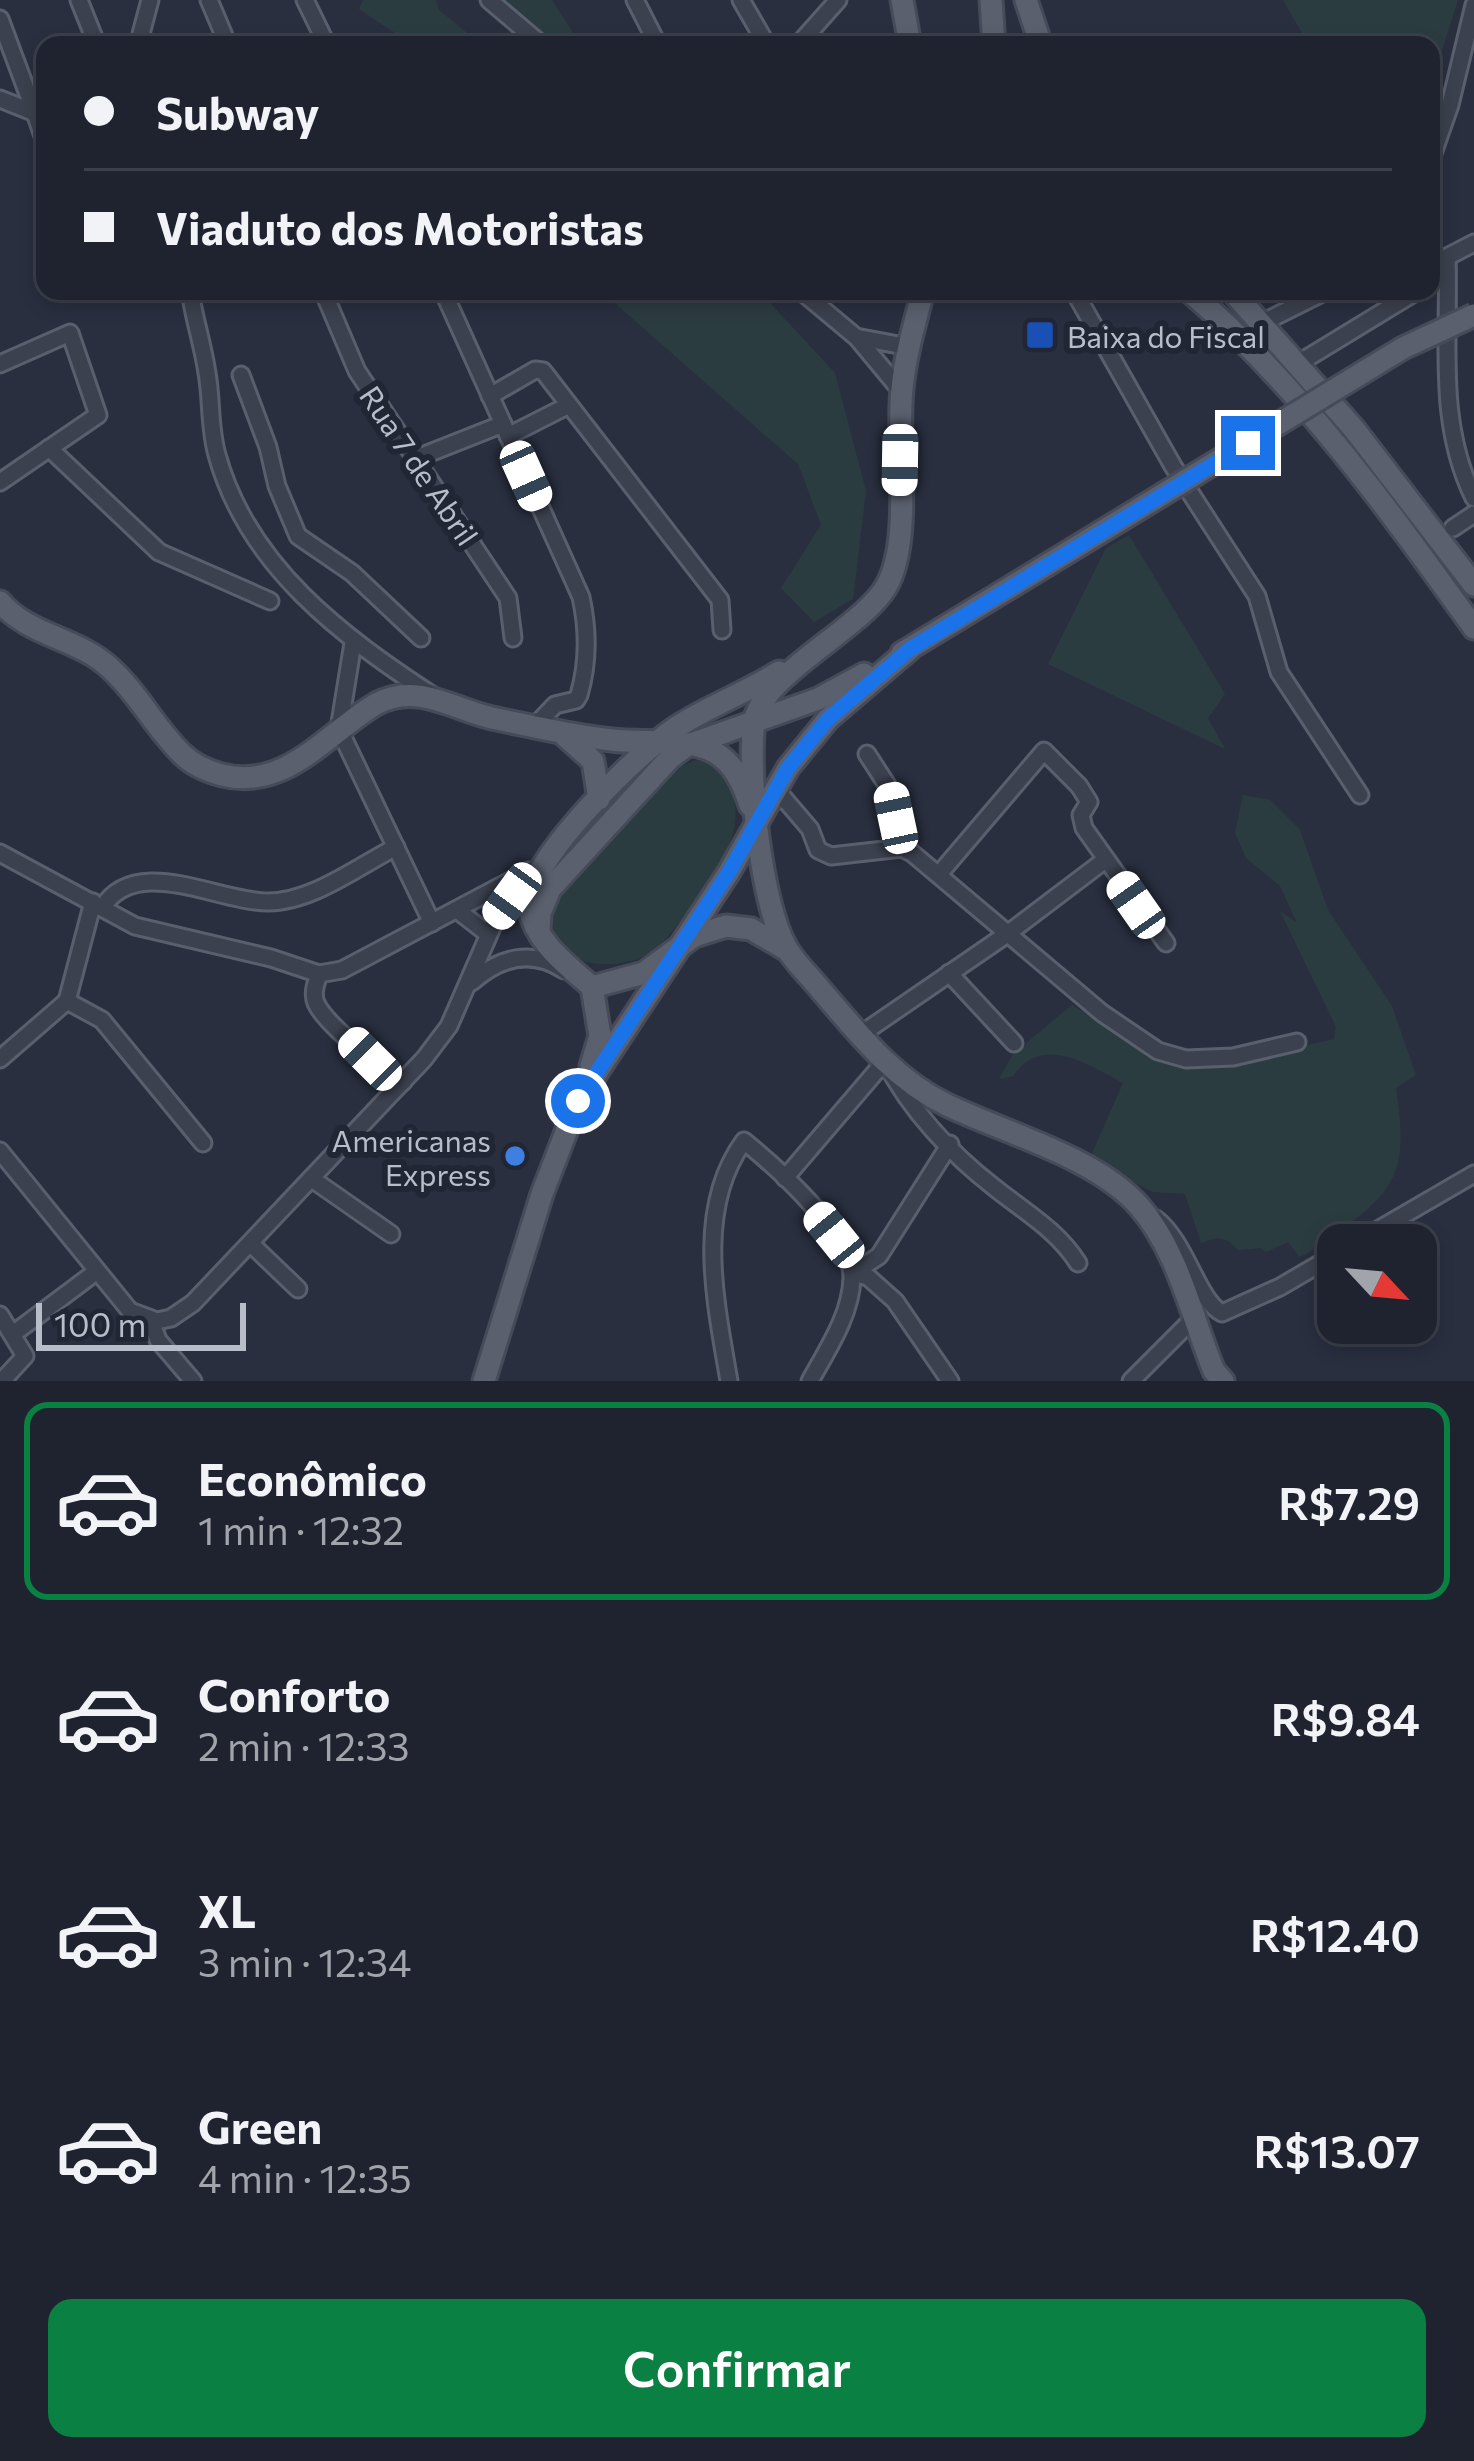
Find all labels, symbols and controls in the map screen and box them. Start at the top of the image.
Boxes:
text: Subway [156,84,319,139]
text: Viaduto dos Motoristas [156,199,644,254]
place label: Baixa do Fiscal [1067,317,1265,354]
marker: Baixa do Fiscal [1024,319,1056,351]
street label: Rua 7 de Abril [353,378,487,552]
route end [1221,416,1275,470]
car [881,424,919,496]
car [495,436,557,516]
car [871,779,921,857]
car [476,856,548,936]
car [1101,865,1171,945]
car [332,1021,408,1097]
route start [551,1074,605,1128]
place label: Americanas Express [332,1121,491,1192]
marker: Americanas Express [502,1143,528,1169]
car [797,1196,871,1274]
north arrow [1317,1224,1437,1344]
map controls [1317,1224,1437,1344]
scale bar [36,1297,246,1350]
text: 100 m [54,1303,146,1344]
icon: car [54,1447,162,1555]
text: Econômico [198,1450,427,1505]
text: R$7.29 [1278,1474,1420,1529]
text: 1 min · 12:32 [198,1505,404,1553]
icon: car [54,1663,162,1771]
text: Conforto [198,1666,391,1721]
text: R$9.84 [1271,1690,1420,1745]
text: 2 min · 12:33 [198,1721,410,1769]
icon: car [54,1879,162,1987]
text: XL [198,1882,256,1937]
text: R$12.40 [1250,1906,1420,1961]
text: 3 min · 12:34 [198,1937,411,1985]
icon: car [54,2095,162,2203]
text: Green [198,2098,322,2153]
text: R$13.07 [1254,2122,1420,2177]
text: 4 min · 12:35 [198,2153,412,2201]
button: Confirmar [48,2299,1426,2437]

